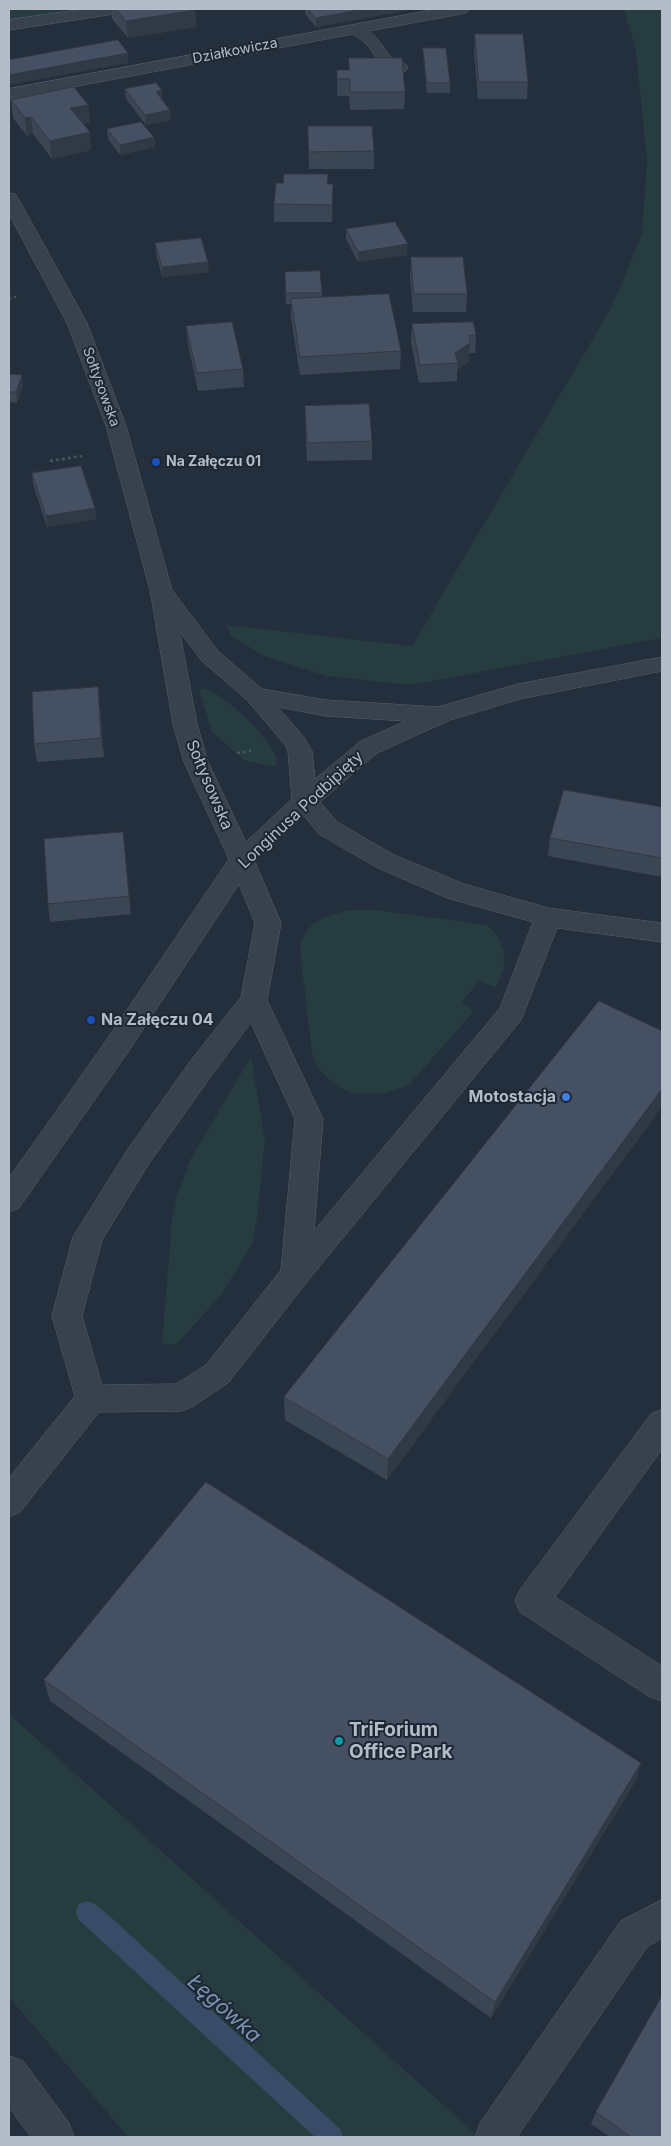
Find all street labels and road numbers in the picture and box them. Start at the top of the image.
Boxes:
street label: Działkowicza [191,35,279,67]
street label: Sołtysowska [79,345,123,429]
street label: Sołtysowska [181,737,237,833]
street label: Longinusa Podbipięty [235,747,367,873]

